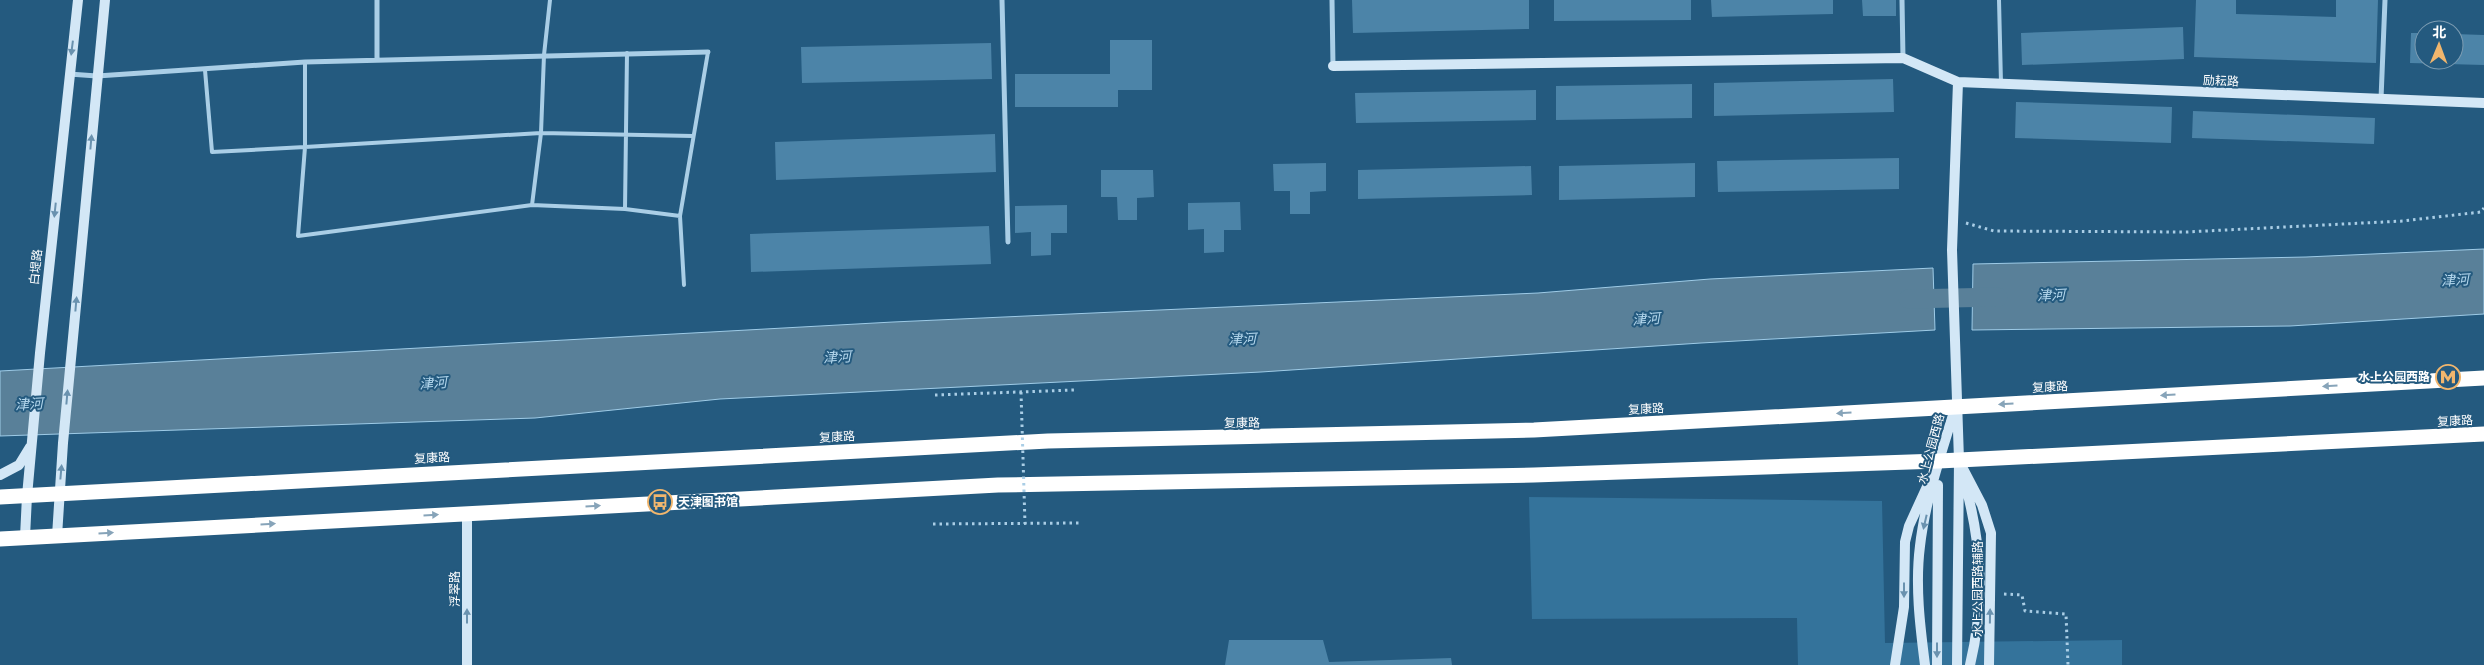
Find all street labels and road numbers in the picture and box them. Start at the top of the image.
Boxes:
street label: 励耘路 [2203,73,2239,89]
street label: 白堤路 [27,248,45,286]
street label: 复康路 [2032,379,2068,395]
street label: 复康路 [1628,401,1664,417]
street label: 水上公园西路 [1915,412,1947,486]
street label: 复康路 [2437,413,2473,429]
street label: 复康路 [1224,416,1260,430]
street label: 复康路 [819,429,855,445]
street label: 复康路 [414,450,450,466]
street label: 水上公园西路辅路 [1971,541,1985,637]
street label: 浮翠路 [448,571,462,607]

